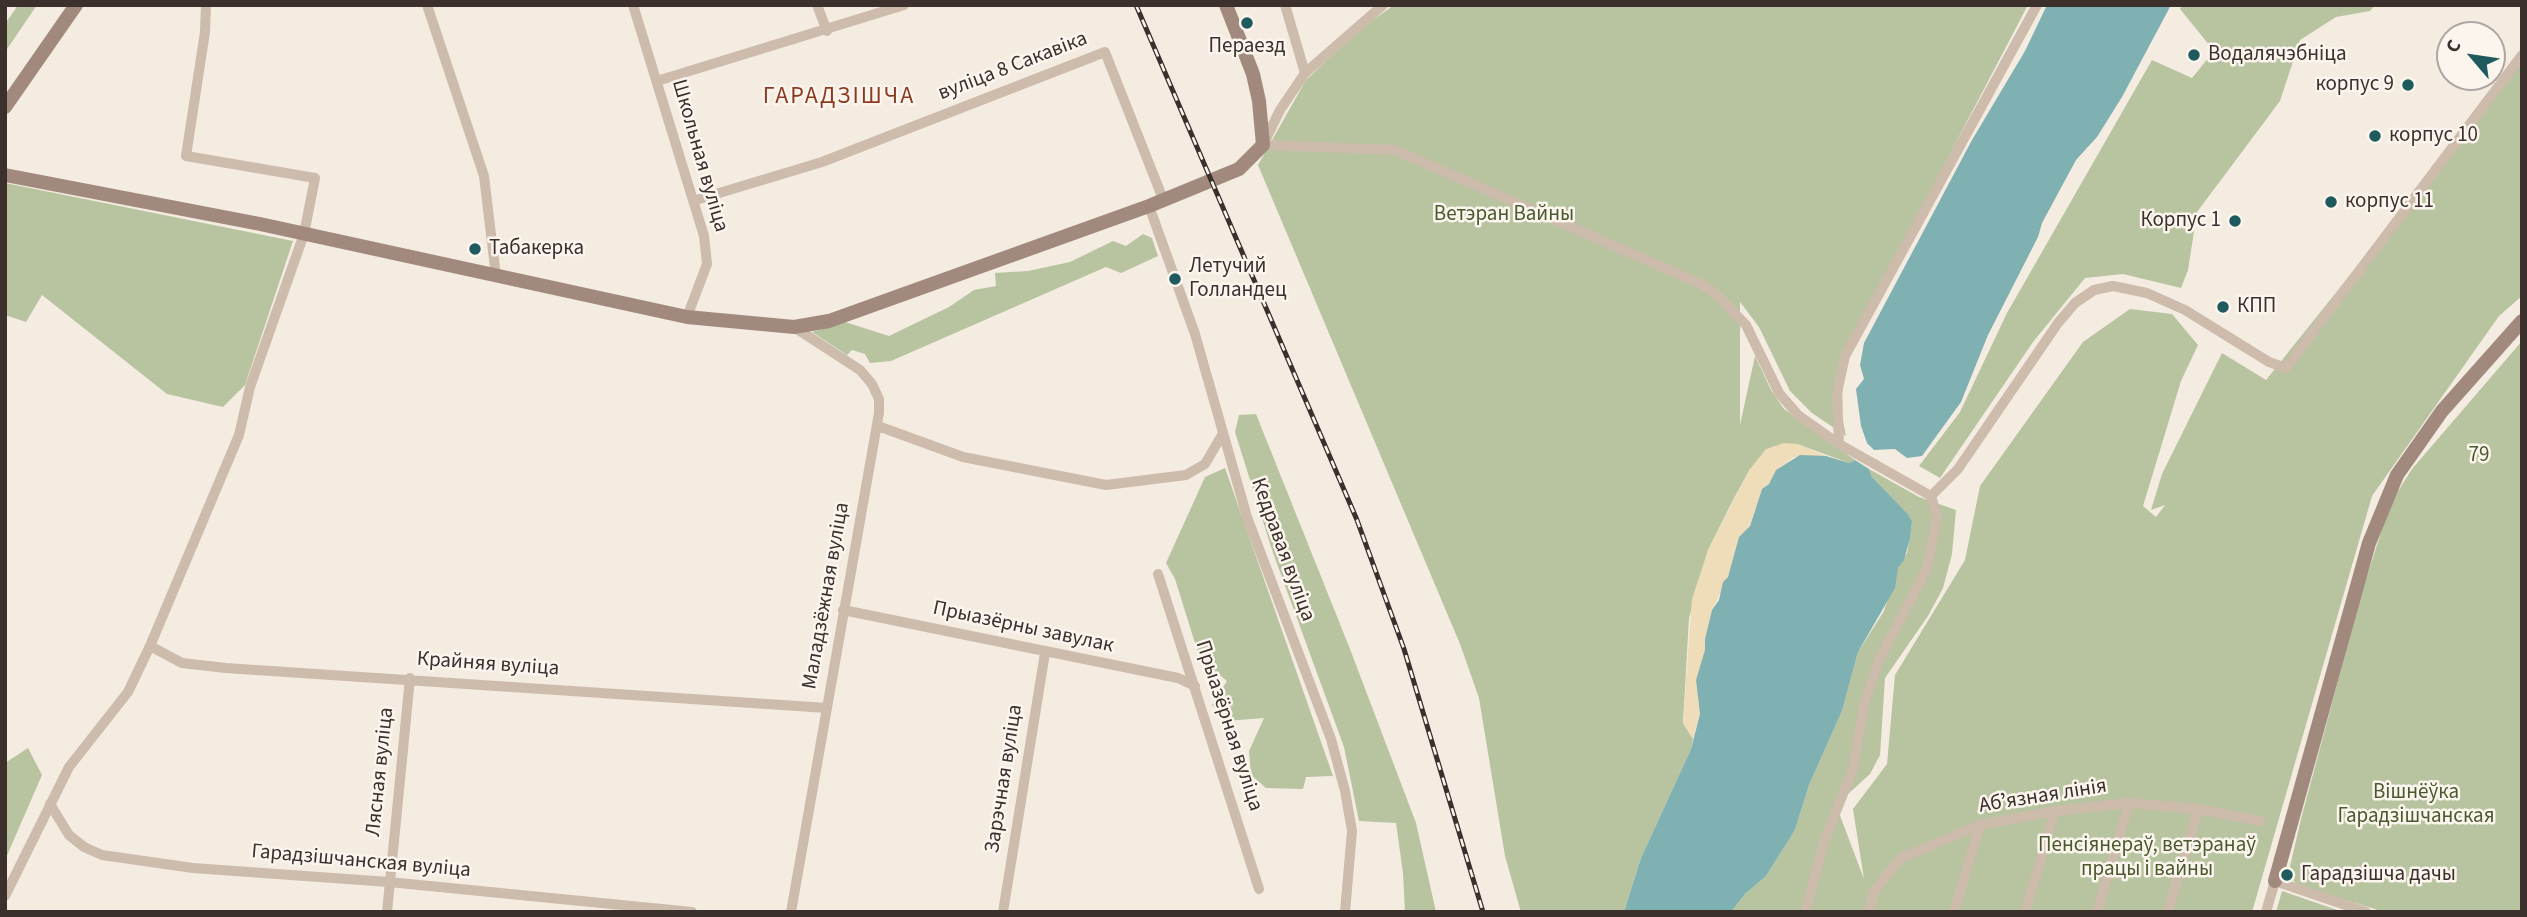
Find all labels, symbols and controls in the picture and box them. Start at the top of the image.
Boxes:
marker: Пераезд [1239,15,1255,31]
north arrow [2436,21,2506,91]
street label: вуліца 8 Сакавіка [935,27,1091,107]
place label: Пераезд [1208,34,1286,60]
text: С [2439,35,2468,58]
place label: Водалячэбніца [2208,42,2347,68]
marker: Водалячэбніца [2186,47,2202,63]
place label: корпус 9 [2315,72,2394,98]
street label: Школьная вуліца [665,77,733,235]
marker: корпус 9 [2400,77,2416,93]
district label: ГАРАДЗІШЧА [764,84,914,112]
place label: корпус 10 [2389,123,2478,149]
marker: корпус 10 [2367,128,2383,144]
place label: корпус 11 [2345,189,2434,215]
marker: корпус 11 [2323,194,2339,210]
park label: Ветэран Вайны [1434,202,1574,228]
place label: Корпус 1 [2140,208,2221,234]
marker: Корпус 1 [2227,213,2243,229]
place label: Табакерка [489,236,584,262]
marker: Табакерка [467,241,483,257]
place label: Летучий Голландец [1189,254,1287,304]
marker: Летучий Голландец [1167,271,1183,287]
place label: КПП [2237,294,2276,320]
marker: КПП [2215,299,2231,315]
park label: 79 [2469,443,2489,469]
street label: Кедравая вуліца [1244,475,1320,625]
street label: Маладзёжная вуліца [798,501,856,691]
street label: Прыазёрны завулак [930,597,1116,659]
street label: Прыазёрная вуліца [1189,637,1267,815]
street label: Крайняя вуліца [416,647,560,683]
street label: Зарэчная вуліца [981,703,1029,855]
street label: Лясная вуліца [362,706,400,838]
street label: Абʼязная лінія [1977,774,2109,820]
park label: Вішнёўка Гарадзішчанская [2337,780,2495,830]
park label: Пенсіянераў, ветэранаў працы і вайны [2038,833,2256,883]
street label: Гарадзішчанская вуліца [250,840,472,884]
place label: Гарадзішча дачы [2301,862,2456,888]
marker: Гарадзішча дачы [2279,867,2295,883]

